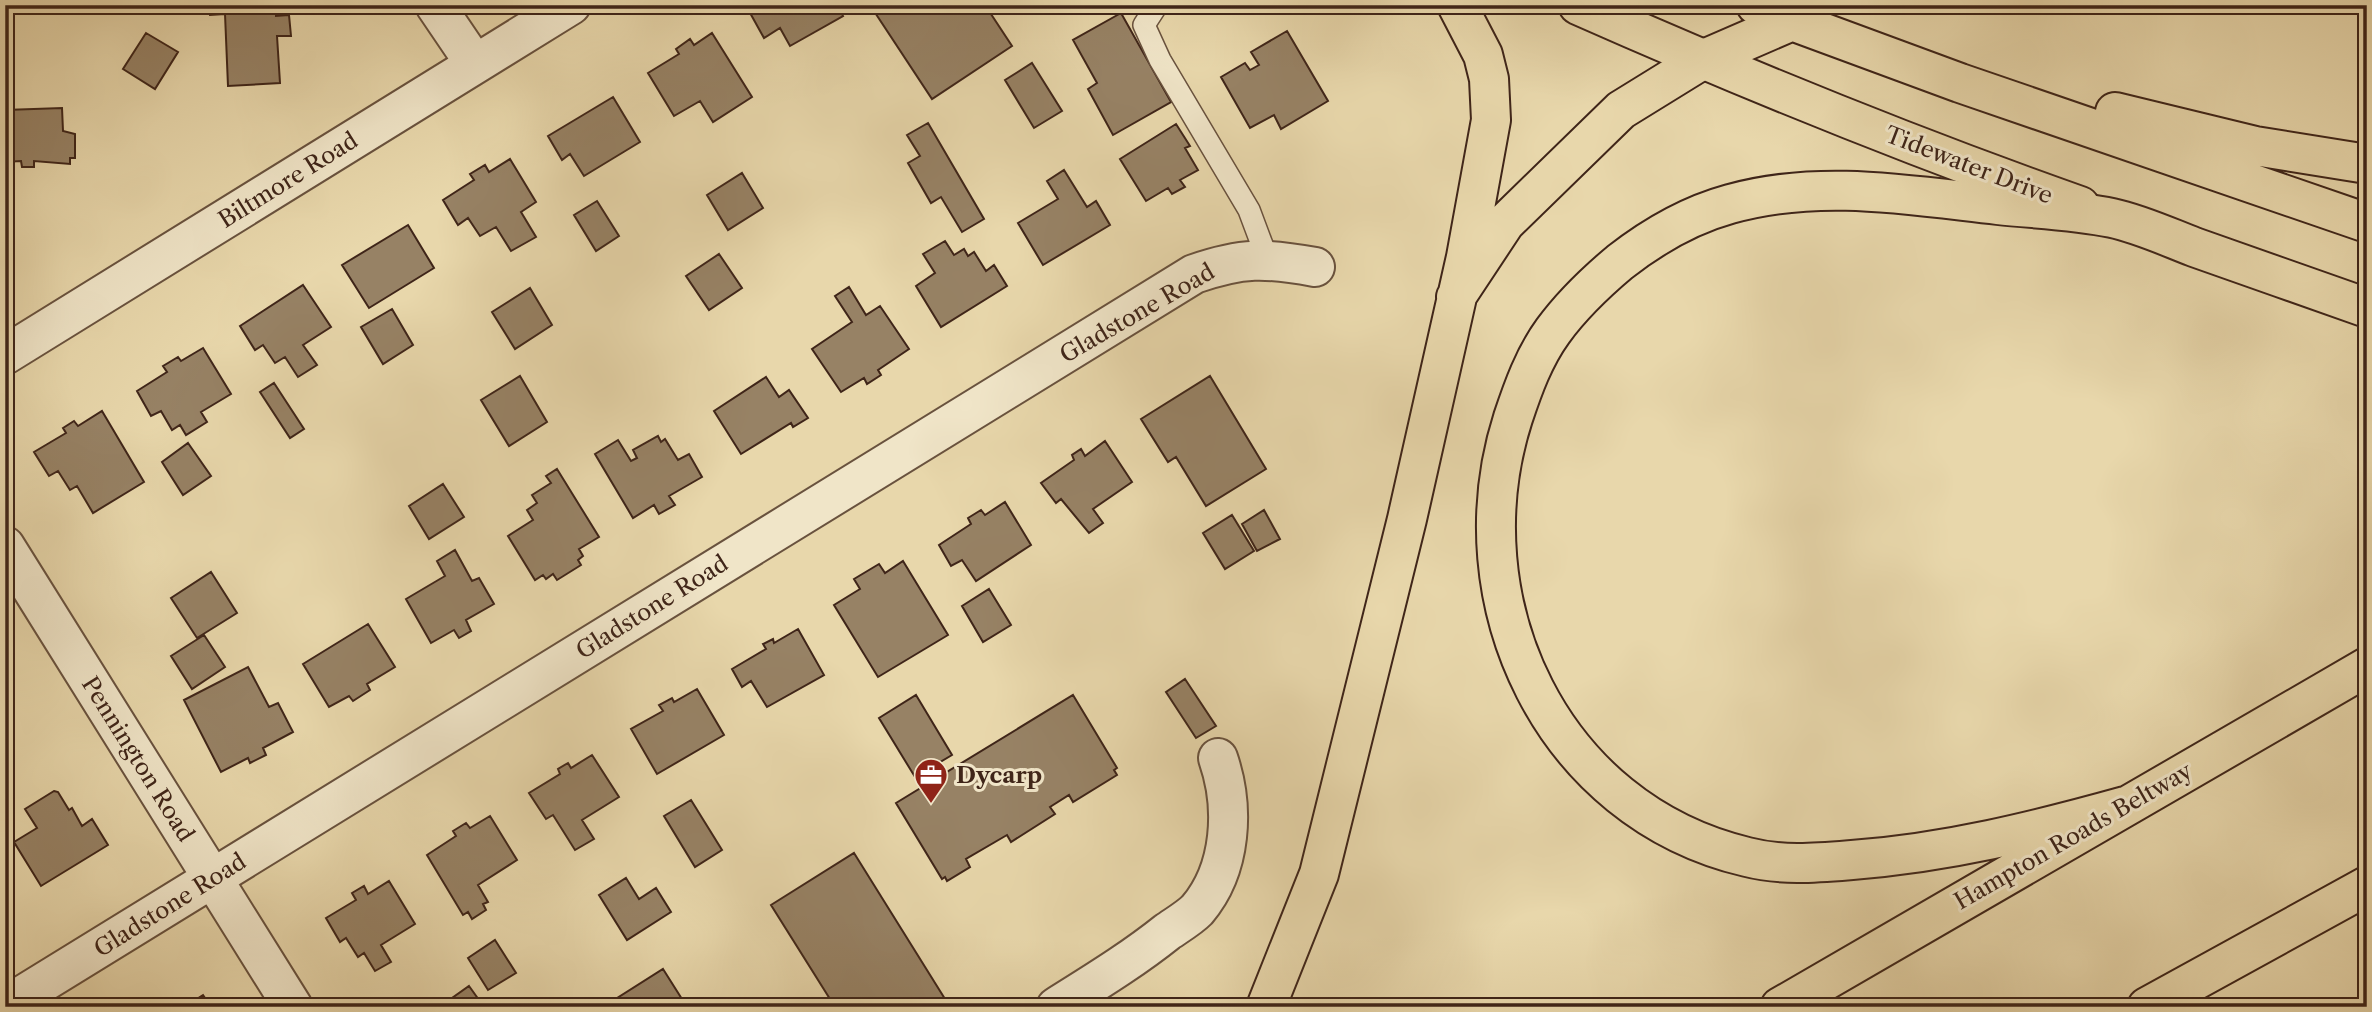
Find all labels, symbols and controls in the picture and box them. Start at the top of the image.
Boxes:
street label: Tidewater Drive [1881,120,2057,210]
street label: Biltmore Road [213,126,363,234]
street label: Gladstone Road [1055,257,1219,369]
street label: Gladstone Road [571,549,733,665]
street label: Pennington Road [76,671,200,847]
office icon: Dycarp [912,756,950,805]
street label: Hampton Roads Beltway [1949,756,2197,916]
place label: Dycarp [956,761,1042,789]
street label: Gladstone Road [89,847,251,963]

